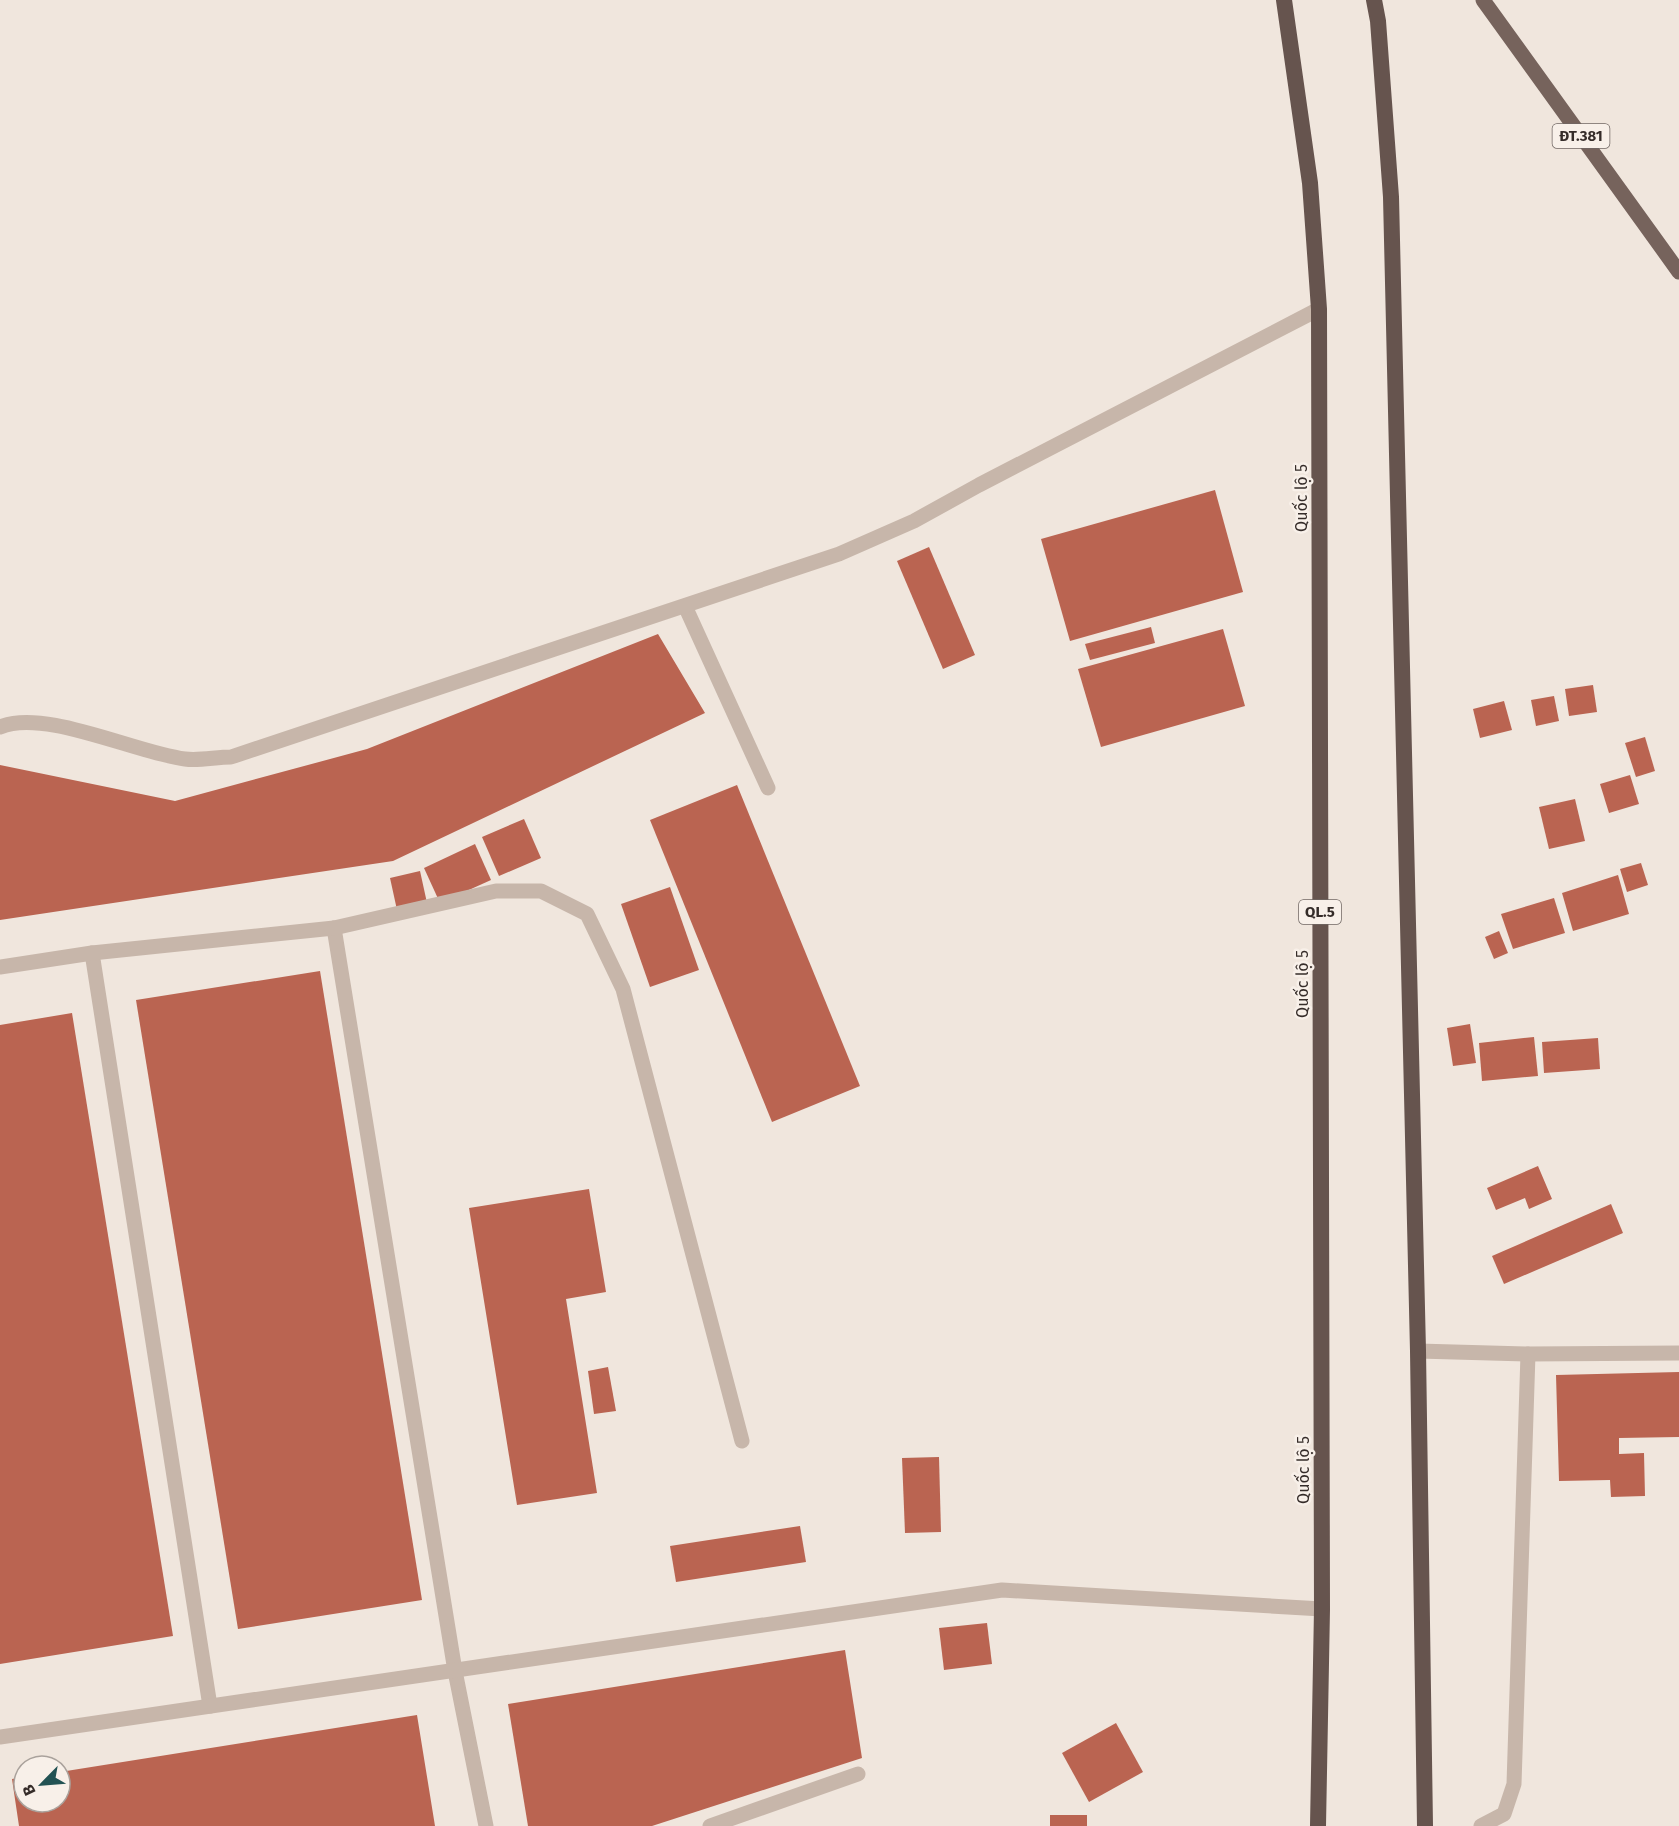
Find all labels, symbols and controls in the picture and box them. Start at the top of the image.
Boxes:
road number: ĐT.381 [1552,124,1610,148]
street label: Quốc lộ 5 [1291,464,1311,532]
road number: QL.5 [1299,900,1341,924]
street label: Quốc lộ 5 [1292,950,1312,1018]
street label: Quốc lộ 5 [1293,1436,1313,1504]
north arrow [12,1754,72,1814]
text: B [18,1782,40,1799]

